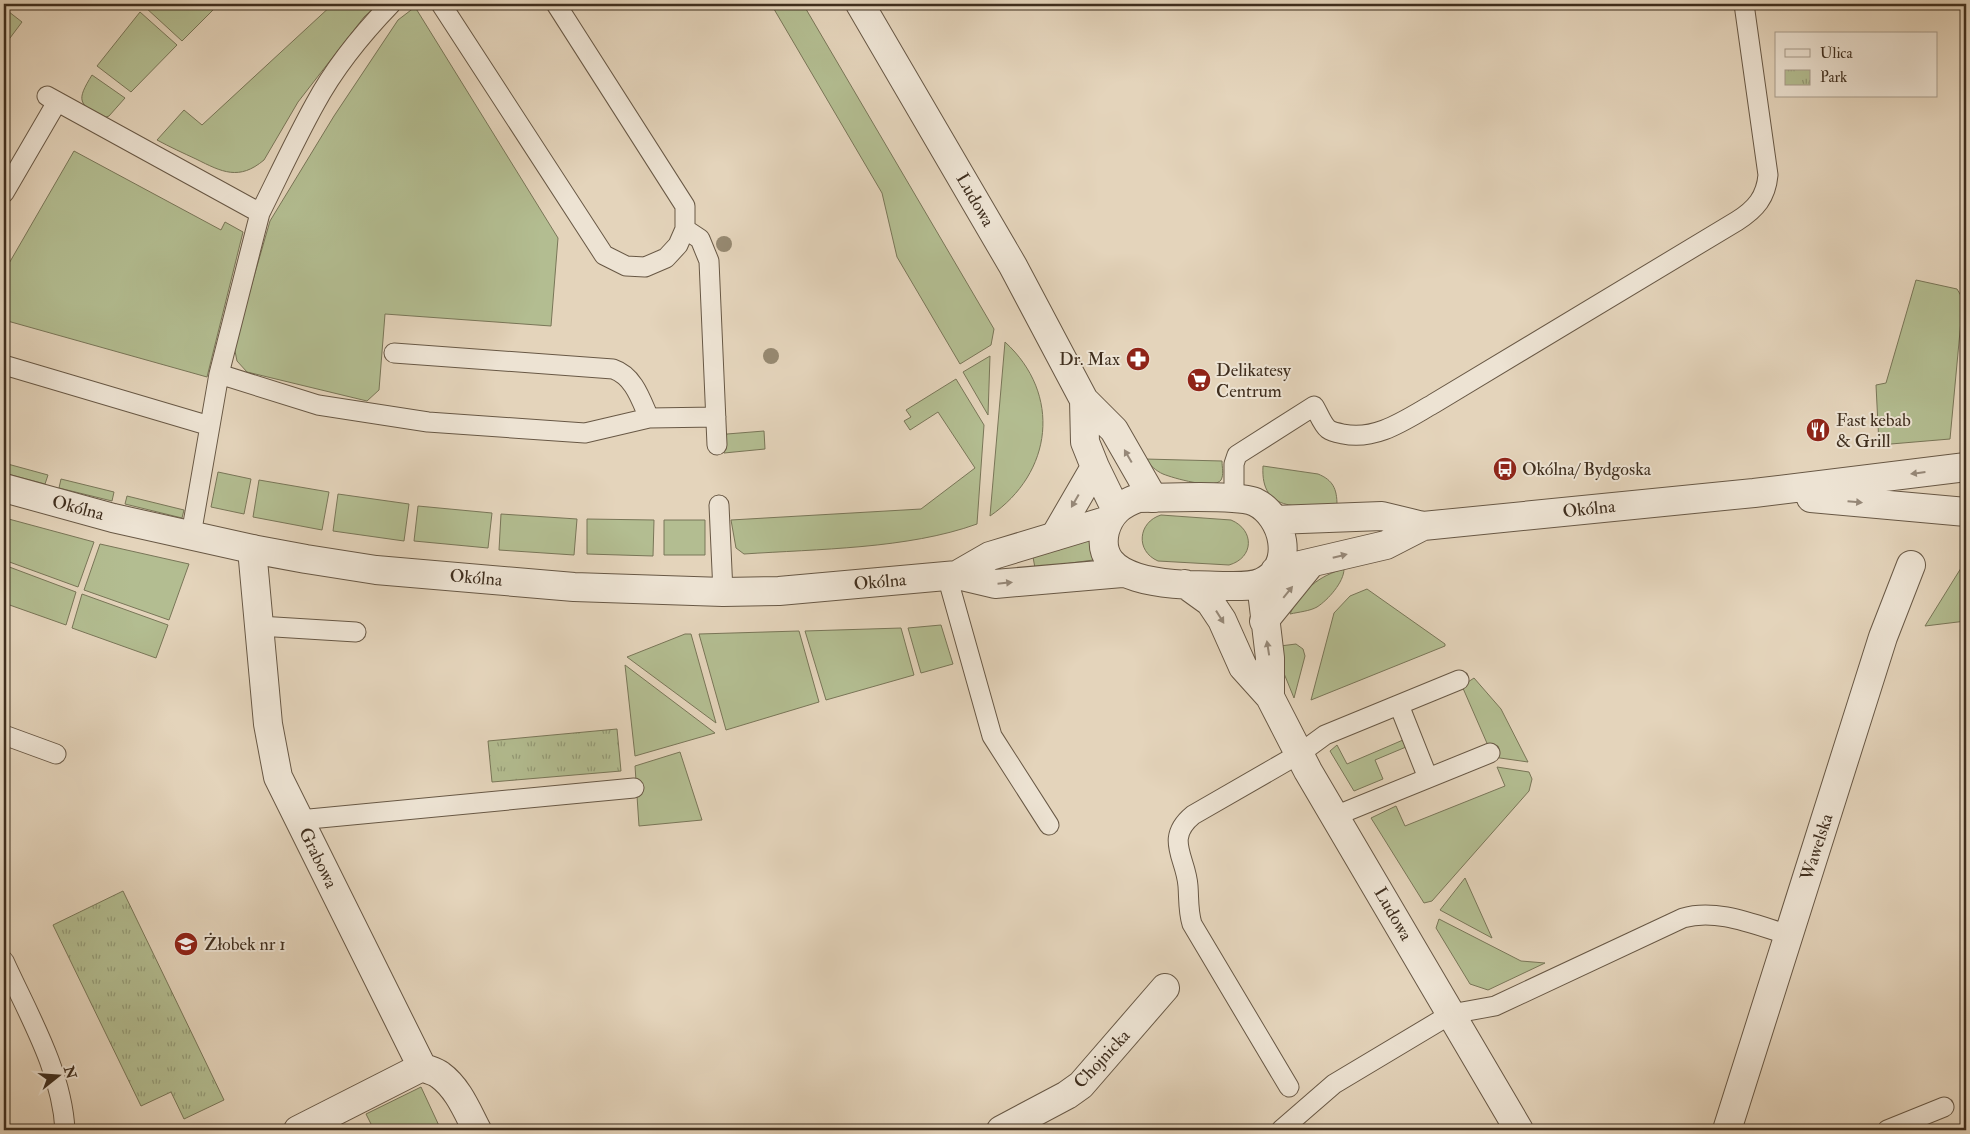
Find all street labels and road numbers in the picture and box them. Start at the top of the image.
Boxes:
street label: Ludowa [950,169,1000,231]
street label: Okólna [50,490,107,526]
street label: Okólna [1562,495,1617,523]
street label: Okólna [449,564,504,592]
street label: Okólna [853,568,908,596]
street label: Wawelska [1795,810,1839,884]
street label: Grabowa [293,824,343,893]
street label: Ludowa [1368,883,1418,945]
street label: Chojnicka [1069,1024,1136,1093]

